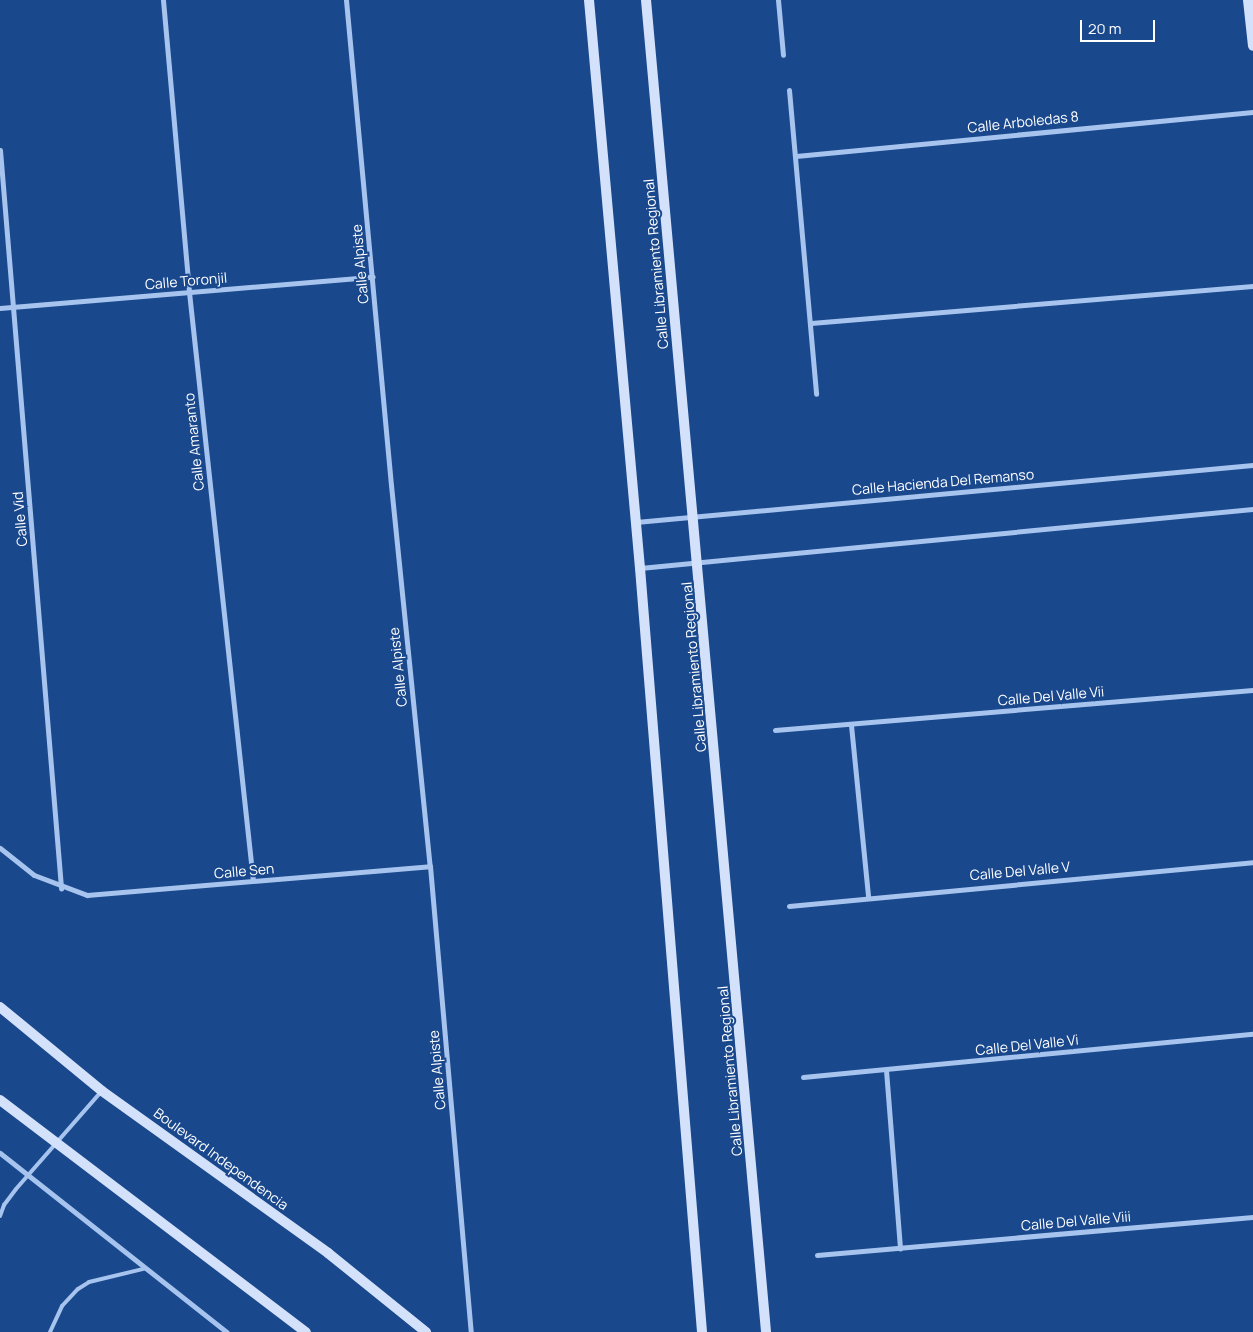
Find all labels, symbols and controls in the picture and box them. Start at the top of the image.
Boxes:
scale bar [1083,10,1158,42]
text: 20 m [1088,18,1121,39]
street label: Calle Arboledas 8 [967,108,1079,136]
street label: Calle Libramiento Regional [640,178,672,350]
street label: Calle Alpiste [348,223,372,305]
street label: Calle Toronjil [144,269,228,293]
street label: Calle Amaranto [181,392,207,492]
street label: Calle Hacienda Del Remanso [851,466,1035,498]
street label: Calle Vid [9,491,31,547]
street label: Calle Libramiento Regional [678,581,710,753]
street label: Calle Alpiste [385,626,411,708]
street label: Calle Del Valle Vii [997,683,1105,709]
street label: Calle Del Valle V [969,858,1071,884]
street label: Calle Sen [213,860,275,882]
street label: Calle Libramiento Regional [714,985,746,1157]
street label: Calle Alpiste [425,1029,449,1111]
street label: Calle Del Valle Vi [975,1031,1079,1059]
street label: Boulevard Independencia [150,1105,292,1213]
street label: Calle Del Valle Viii [1020,1208,1132,1234]

